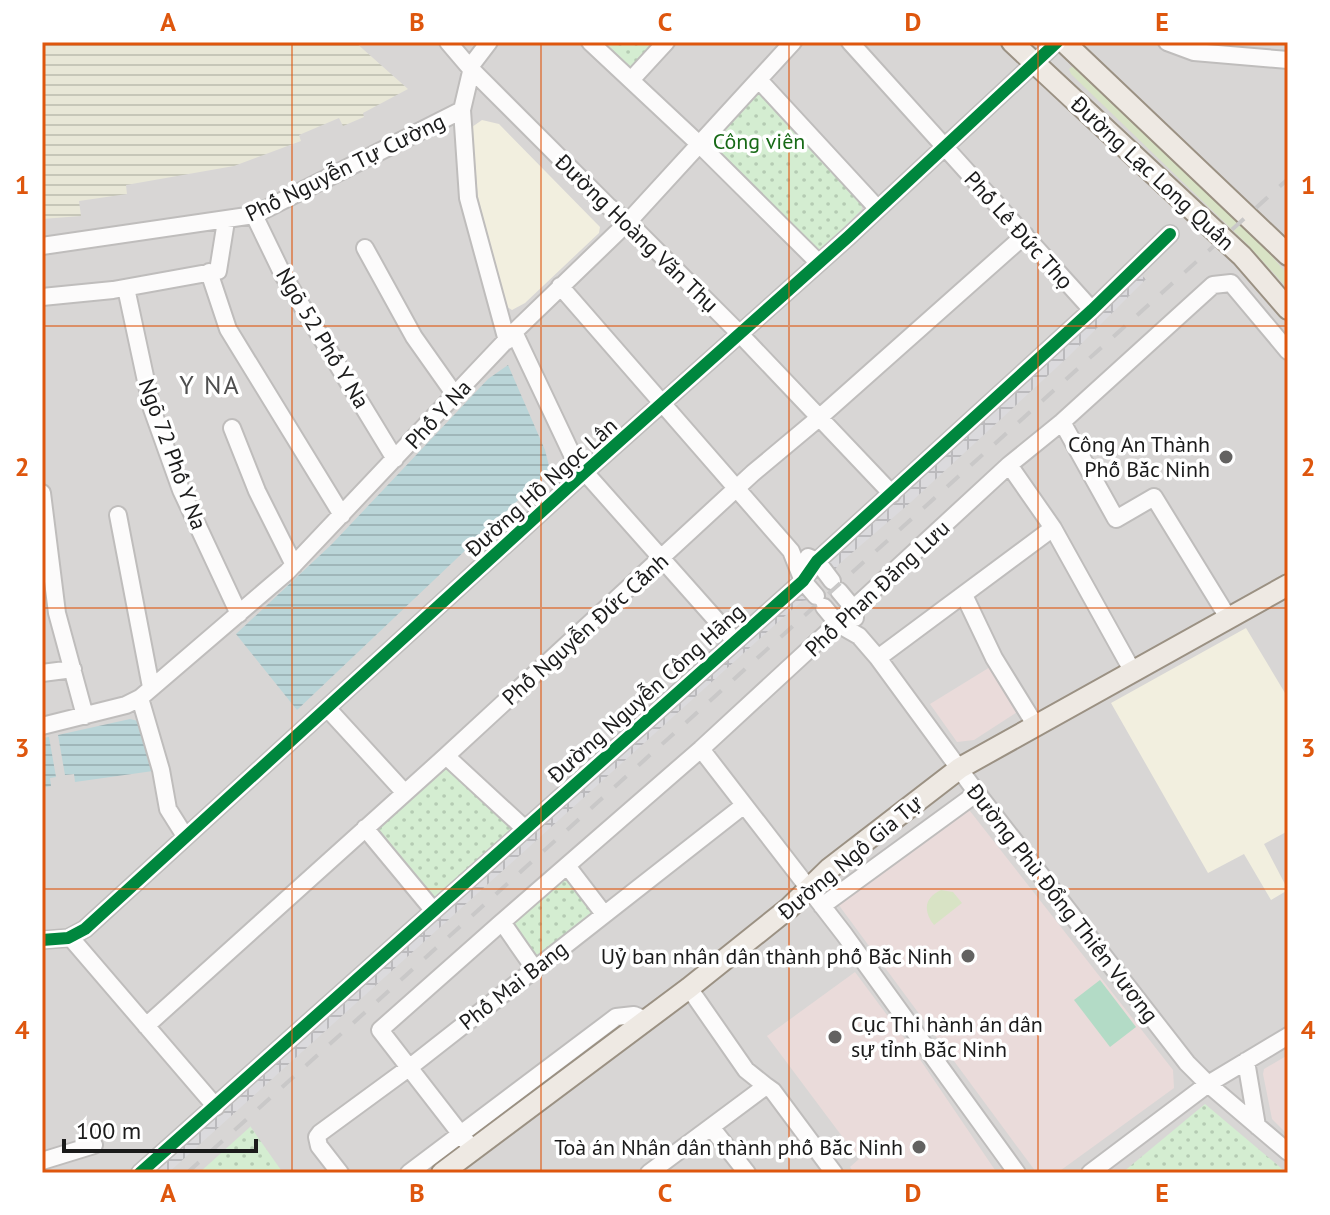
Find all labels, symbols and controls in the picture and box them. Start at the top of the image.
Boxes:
text: A [160,5,176,38]
text: B [409,5,425,38]
text: C [658,5,672,38]
text: D [905,5,921,38]
text: E [1155,5,1169,38]
street label: Đường Lạc Long Quân [1065,89,1241,256]
street label: Phố Nguyễn Tự Cường [241,107,449,227]
park label: Công viên [713,127,805,155]
street label: Đường Hoàng Văn Thụ [549,147,724,318]
street label: Phố Lê Đức Thọ [959,165,1079,295]
text: 1 [15,168,29,201]
text: 1 [1301,168,1315,201]
street label: Ngõ 52 Phố Y Na [270,263,376,413]
district label: Y NA [179,368,241,401]
street label: Phố Y Na [399,373,477,455]
street label: Ngõ 72 Phố Y Na [133,375,213,533]
street label: Đường Hồ Ngọc Lân [459,411,623,563]
place label: Công An Thành Phố Bắc Ninh [1068,430,1210,483]
marker: Công An Thành Phố Bắc Ninh [1217,448,1235,466]
text: 2 [15,450,29,483]
text: 2 [1301,450,1315,483]
street label: Phố Phan Đăng Lưu [799,514,955,662]
street label: Phố Nguyễn Đức Cảnh [496,547,674,711]
street label: Đường Nguyễn Công Hãng [541,597,750,789]
text: 3 [15,731,29,764]
text: 3 [1301,731,1315,764]
street label: Đường Phù Đổng Thiên Vương [960,777,1165,1028]
street label: Đường Ngô Gia Tự [771,788,928,926]
street label: Phố Mai Bang [453,934,573,1036]
place label: Uỷ ban nhân dân thành phố Bắc Ninh [601,942,952,970]
marker: Uỷ ban nhân dân thành phố Bắc Ninh [959,947,977,965]
place label: Cục Thi hành án dân sự tỉnh Bắc Ninh [851,1010,1043,1063]
text: 4 [15,1013,30,1046]
text: 4 [1301,1013,1316,1046]
marker: Cục Thi hành án dân sự tỉnh Bắc Ninh [826,1028,844,1046]
scale bar [64,1103,256,1153]
text: 100 m [76,1115,141,1146]
place label: Toà án Nhân dân thành phố Bắc Ninh [554,1133,903,1161]
marker: Toà án Nhân dân thành phố Bắc Ninh [910,1138,928,1156]
text: A [160,1176,176,1209]
text: B [409,1176,425,1209]
text: C [658,1176,672,1209]
text: D [905,1176,921,1209]
text: E [1155,1176,1169,1209]

